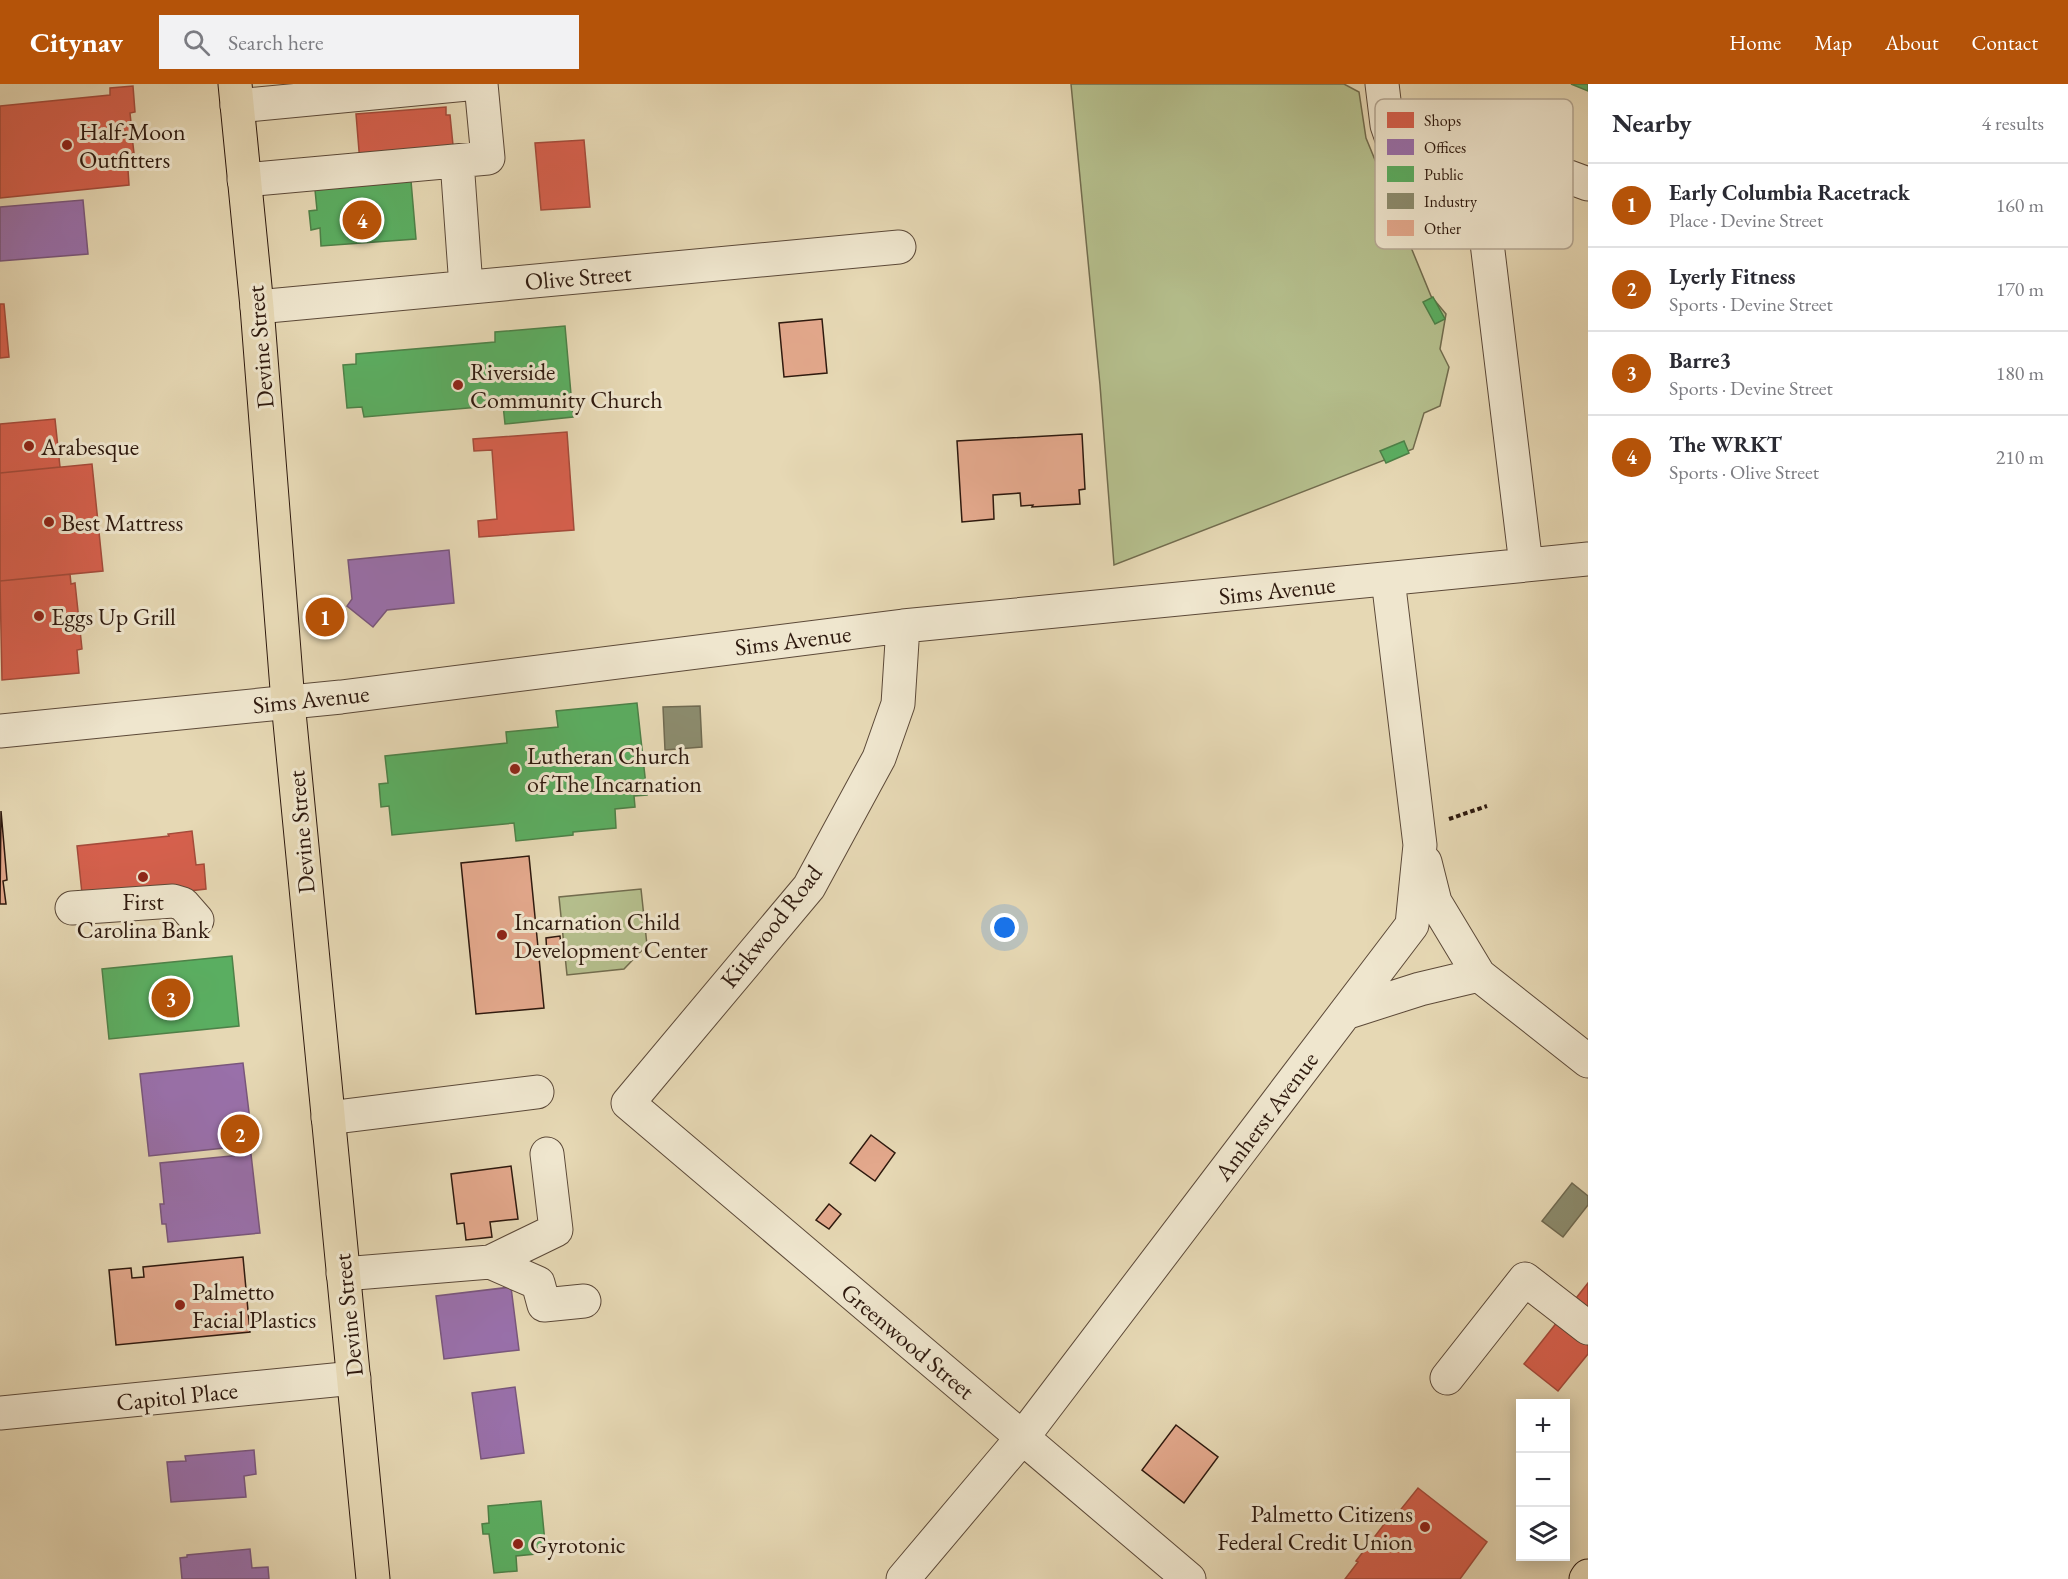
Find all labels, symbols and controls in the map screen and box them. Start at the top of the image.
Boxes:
search box [159,15,579,69]
text: Citynav [30,24,123,60]
icon: search [180,26,213,59]
text: Search here [228,28,324,57]
text: Home [1729,29,1781,56]
text: Map [1814,29,1852,56]
text: About [1885,29,1938,56]
text: Contact [1971,29,2038,56]
legend [1375,99,1573,249]
text: Nearby [1612,106,1692,140]
text: Shops [1424,110,1461,131]
text: 4 results [1981,110,2044,136]
place label: Half-Moon Outfitters [79,116,186,175]
text: Offices [1424,137,1466,158]
marker: Half-Moon Outfitters [60,138,74,152]
text: Public [1424,164,1464,185]
text: Early Columbia Racetrack [1669,178,1910,207]
text: Industry [1424,191,1478,212]
text: 1 [1626,192,1637,218]
text: 160 m [1996,192,2044,218]
pin: 4 [342,198,382,242]
text: Place · Devine Street [1669,207,1823,233]
text: Other [1424,218,1462,239]
street label: Olive Street [523,257,633,297]
text: Lyerly Fitness [1669,262,1795,291]
text: 2 [1626,276,1637,302]
text: 170 m [1996,276,2044,302]
street label: Devine Street [239,284,281,410]
text: Sports · Devine Street [1669,291,1833,317]
text: Barre3 [1669,346,1731,375]
place label: Riverside Community Church [470,356,663,415]
text: 3 [1626,360,1637,386]
text: 180 m [1996,360,2044,386]
text: Sports · Devine Street [1669,375,1833,401]
marker: Riverside Community Church [451,378,465,392]
text: The WRKT [1669,430,1782,459]
place label: Arabesque [40,431,139,462]
marker: Arabesque [22,439,36,453]
text: 4 [1626,444,1637,470]
text: 210 m [1996,444,2044,470]
text: Sports · Olive Street [1669,459,1819,485]
place label: Best Mattress [61,507,183,538]
marker: Best Mattress [42,515,56,529]
street label: Sims Avenue [1217,568,1337,612]
pin: 1 [306,594,344,640]
place label: Eggs Up Grill [51,601,176,632]
marker: Eggs Up Grill [32,609,46,623]
street label: Sims Avenue [733,617,853,663]
street label: Sims Avenue [251,677,371,721]
place label: Lutheran Church of The Incarnation [527,740,702,799]
marker: Lutheran Church of The Incarnation [508,762,522,776]
street label: Devine Street [280,769,322,895]
street label: Kirkwood Road [713,857,829,994]
marker: First Carolina Bank [136,870,150,884]
place label: First Carolina Bank [77,886,210,945]
place label: Incarnation Child Development Center [514,906,708,965]
your location [990,913,1019,942]
marker: Incarnation Child Development Center [495,928,509,942]
pin: 3 [152,976,190,1020]
street label: Amherst Avenue [1207,1045,1325,1188]
pin: 2 [220,1112,260,1156]
street label: Devine Street [326,1252,370,1378]
place label: Palmetto Facial Plastics [192,1276,316,1335]
street label: Greenwood Street [835,1276,982,1406]
marker: Palmetto Facial Plastics [173,1298,187,1312]
street label: Capitol Place [115,1374,239,1418]
map controls [1516,1399,1570,1561]
button: + [1516,1399,1570,1453]
button: − [1516,1453,1570,1507]
place label: Palmetto Citizens Federal Credit Union [1217,1498,1413,1557]
button: layers [1516,1507,1570,1561]
marker: Palmetto Citizens Federal Credit Union [1418,1520,1432,1534]
place label: Gyrotonic [530,1529,626,1560]
marker: Gyrotonic [511,1537,525,1551]

